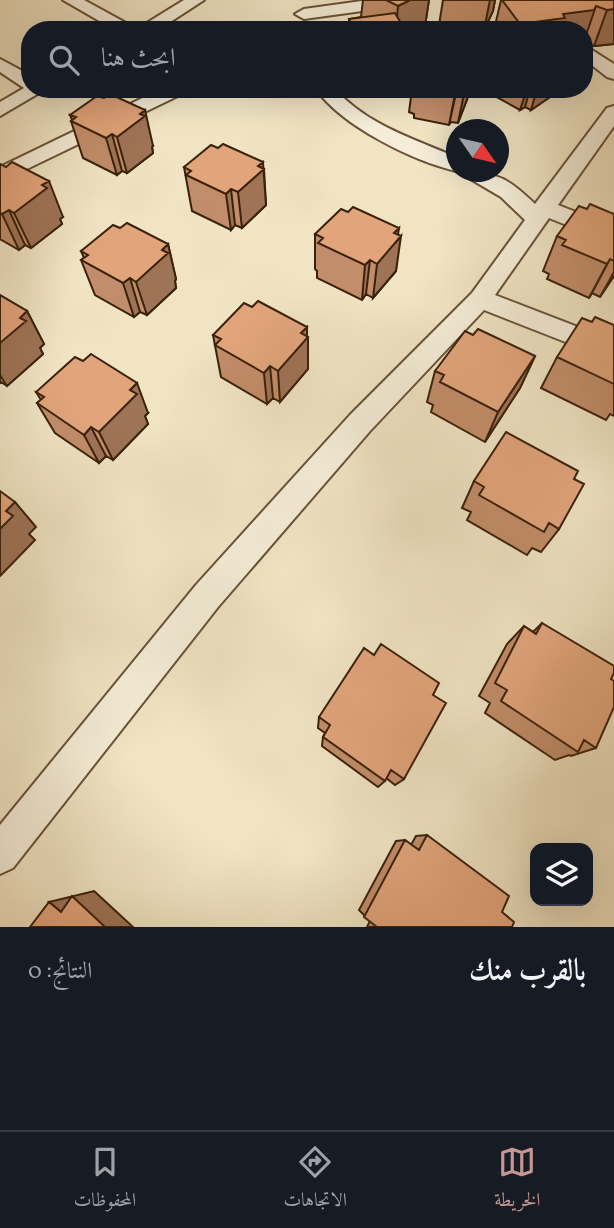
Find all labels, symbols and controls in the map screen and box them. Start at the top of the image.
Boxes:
search box [21,21,593,98]
icon: search [45,41,83,79]
text: ابحث هنا [101,41,176,77]
north arrow [446,119,509,182]
map controls [530,843,593,906]
button: layers [530,843,593,906]
text: بالقرب منك [469,951,586,993]
text: النتائج: 0 [28,956,92,988]
tab: المحفوظات [74,1143,136,1218]
tab: الاتجاهات [283,1143,347,1218]
tab: الخريطة [494,1143,540,1218]

